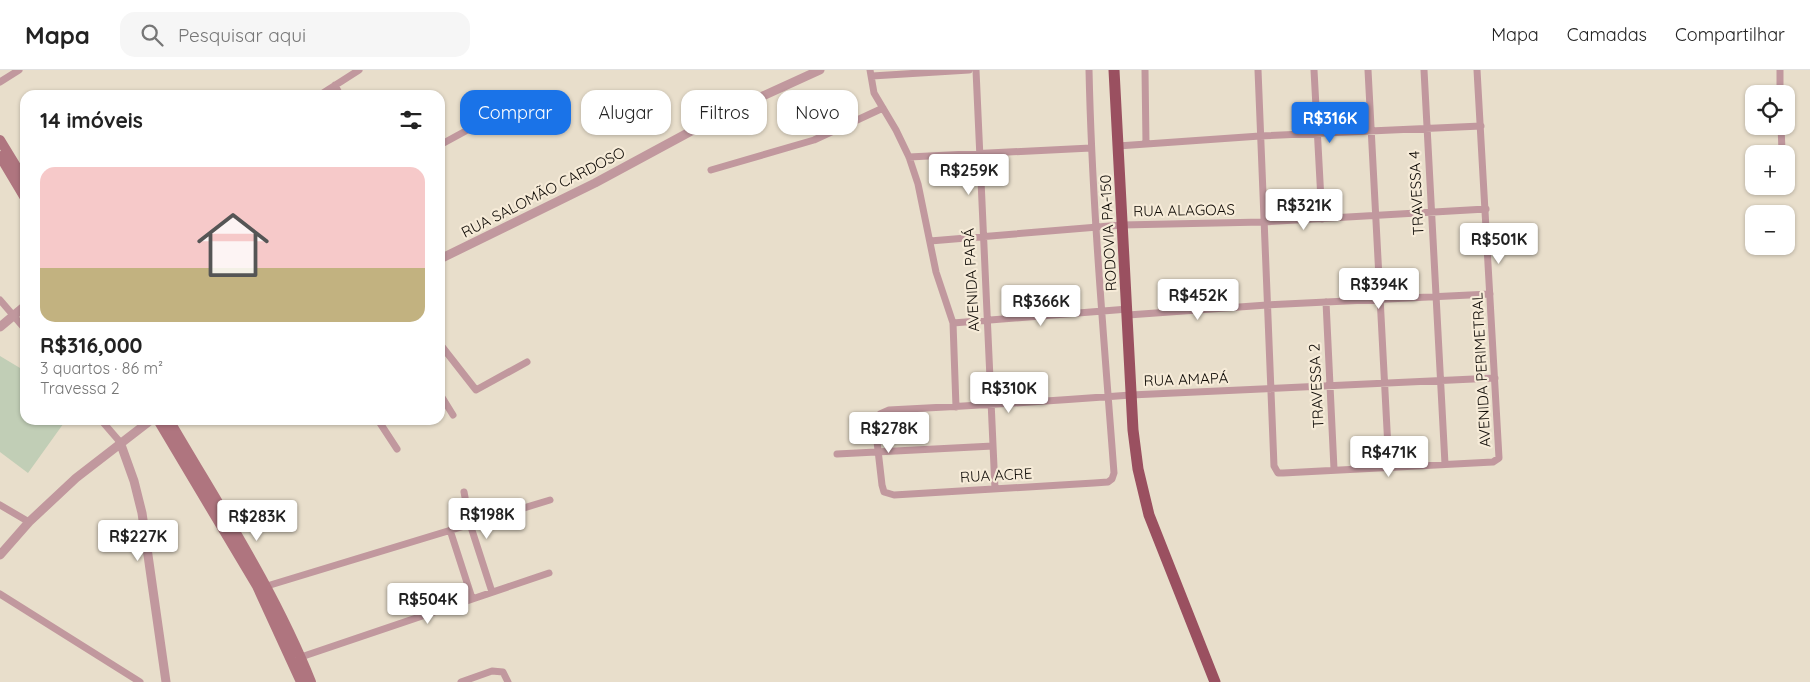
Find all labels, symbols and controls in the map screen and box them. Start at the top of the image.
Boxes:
search box [120,12,470,57]
text: Mapa [25,20,90,50]
icon: search [138,21,166,49]
text: Pesquisar aqui [178,23,306,47]
text: Mapa [1491,23,1539,46]
text: Camadas [1567,23,1647,46]
text: Compartilhar [1675,23,1785,46]
map controls [1745,85,1795,255]
button: locate [1745,85,1795,135]
chip: Comprar [460,90,571,135]
chip: Alugar [581,90,671,135]
chip: Filtros [681,90,767,135]
chip: Novo [777,90,858,135]
pin: R$316K [1289,102,1371,144]
icon: filters [397,106,425,134]
text: 14 imóveis [40,107,143,133]
text: R$316K [1303,108,1357,128]
street label: RUA SALOMÃO CARDOSO [458,142,628,242]
button: + [1745,145,1795,195]
street label: TRAVESSA 4 [1404,150,1428,236]
pin: R$259K [928,154,1010,196]
text: R$259K [940,160,998,180]
street label: RODOVIA PA-150 [1095,174,1121,292]
pin: R$321K [1263,189,1345,231]
text: R$321K [1277,195,1331,215]
icon: home [188,200,278,290]
street label: RUA ALAGOAS [1133,200,1235,220]
button: − [1745,205,1795,255]
pin: R$501K [1458,222,1540,265]
street label: AVENIDA PARÁ [959,227,983,332]
text: R$501K [1471,229,1527,249]
pin: R$394K [1338,268,1420,310]
text: R$394K [1350,274,1408,294]
pin: R$452K [1157,278,1239,321]
pin: R$366K [1000,284,1082,327]
text: R$452K [1169,285,1227,305]
text: R$366K [1012,291,1070,311]
street label: AVENIDA PERIMETRAL [1467,292,1495,448]
text: R$316,000 [40,332,142,358]
street label: TRAVESSA 2 [1304,343,1328,429]
text: 3 quartos · 86 m² [40,358,163,378]
street label: RUA AMAPÁ [1143,368,1229,390]
pin: R$310K [968,372,1050,414]
text: Travessa 2 [40,378,120,398]
text: R$310K [981,378,1037,398]
pin: R$278K [848,412,930,454]
text: R$278K [860,418,918,438]
pin: R$471K [1348,436,1430,478]
text: R$471K [1361,442,1417,462]
street label: RUA ACRE [959,464,1033,486]
pin: R$198K [446,498,528,540]
pin: R$283K [216,500,298,542]
text: R$198K [459,504,515,524]
text: R$283K [228,506,286,526]
pin: R$227K [97,520,179,562]
text: R$227K [109,526,167,546]
pin: R$504K [387,582,469,625]
text: R$504K [398,589,458,609]

